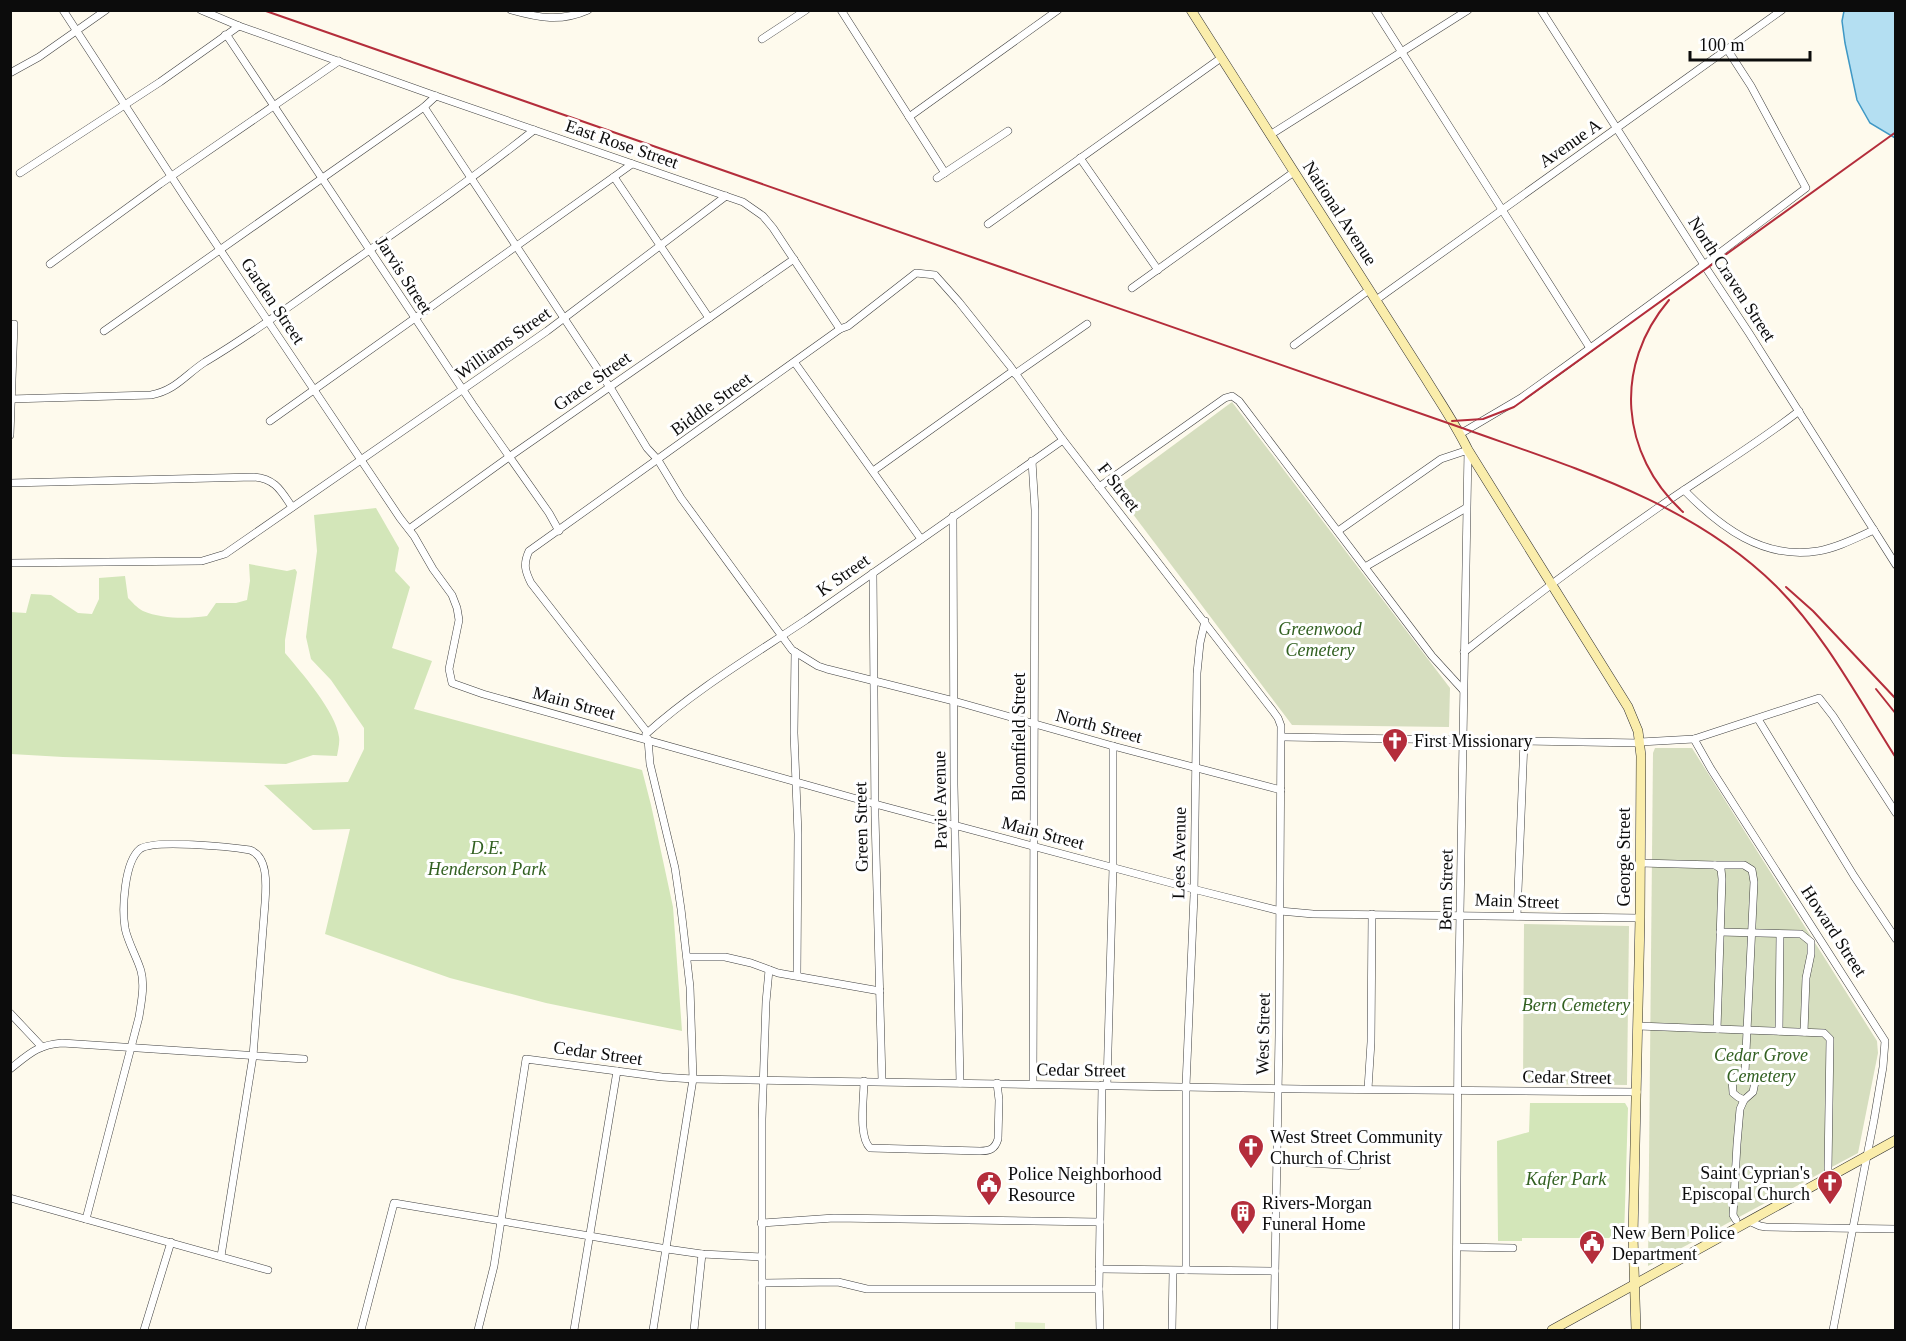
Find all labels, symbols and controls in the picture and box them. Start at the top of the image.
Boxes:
scale bar [1690,24,1810,62]
text: 100 m [1699,35,1745,55]
street label: Avenue A [1535,114,1605,172]
street label: East Rose Street [563,115,681,173]
street label: National Avenue [1299,157,1381,269]
street label: North Craven Street [1684,213,1780,345]
street label: Jarvis Street [372,232,436,318]
street label: Garden Street [237,254,309,348]
street label: Williams Street [451,303,555,383]
street label: Grace Street [550,347,634,415]
street label: Biddle Street [667,368,755,440]
street label: F Street [1094,459,1144,515]
street label: K Street [813,550,873,600]
park label: Greenwood Cemetery [1278,619,1363,660]
street label: Bloomfield Street [1009,673,1029,801]
street label: Main Street [531,682,617,724]
street label: North Street [1054,705,1144,747]
church icon: First Missionary [1380,726,1410,764]
place label: First Missionary [1414,731,1533,751]
street label: Pavie Avenue [929,751,951,849]
street label: Green Street [850,782,872,872]
street label: Lees Avenue [1168,807,1190,899]
street label: George Street [1614,807,1634,907]
street label: Main Street [1000,812,1086,854]
park label: D.E. Henderson Park [427,838,547,879]
street label: Bern Street [1435,849,1457,931]
street label: Howard Street [1797,882,1871,980]
street label: Main Street [1474,890,1560,912]
street label: West Street [1252,993,1274,1075]
park label: Bern Cemetery [1522,995,1630,1015]
street label: Cedar Street [552,1037,644,1069]
park label: Cedar Grove Cemetery [1714,1045,1808,1086]
street label: Cedar Street [1036,1059,1126,1081]
street label: Cedar Street [1522,1066,1612,1088]
place label: West Street Community Church of Christ [1270,1127,1443,1168]
church icon: West Street Community Church of Christ [1236,1132,1266,1170]
place label: Saint Cyprian's Episcopal Church [1682,1163,1810,1204]
place label: Police Neighborhood Resource [1008,1164,1161,1205]
church icon: Saint Cyprian's Episcopal Church [1815,1168,1845,1206]
public building icon: Police Neighborhood Resource [974,1169,1004,1207]
park label: Kafer Park [1525,1169,1607,1189]
place label: Rivers-Morgan Funeral Home [1262,1193,1372,1234]
building icon: Rivers-Morgan Funeral Home [1228,1198,1258,1236]
place label: New Bern Police Department [1612,1223,1735,1264]
public building icon: New Bern Police Department [1577,1228,1607,1266]

